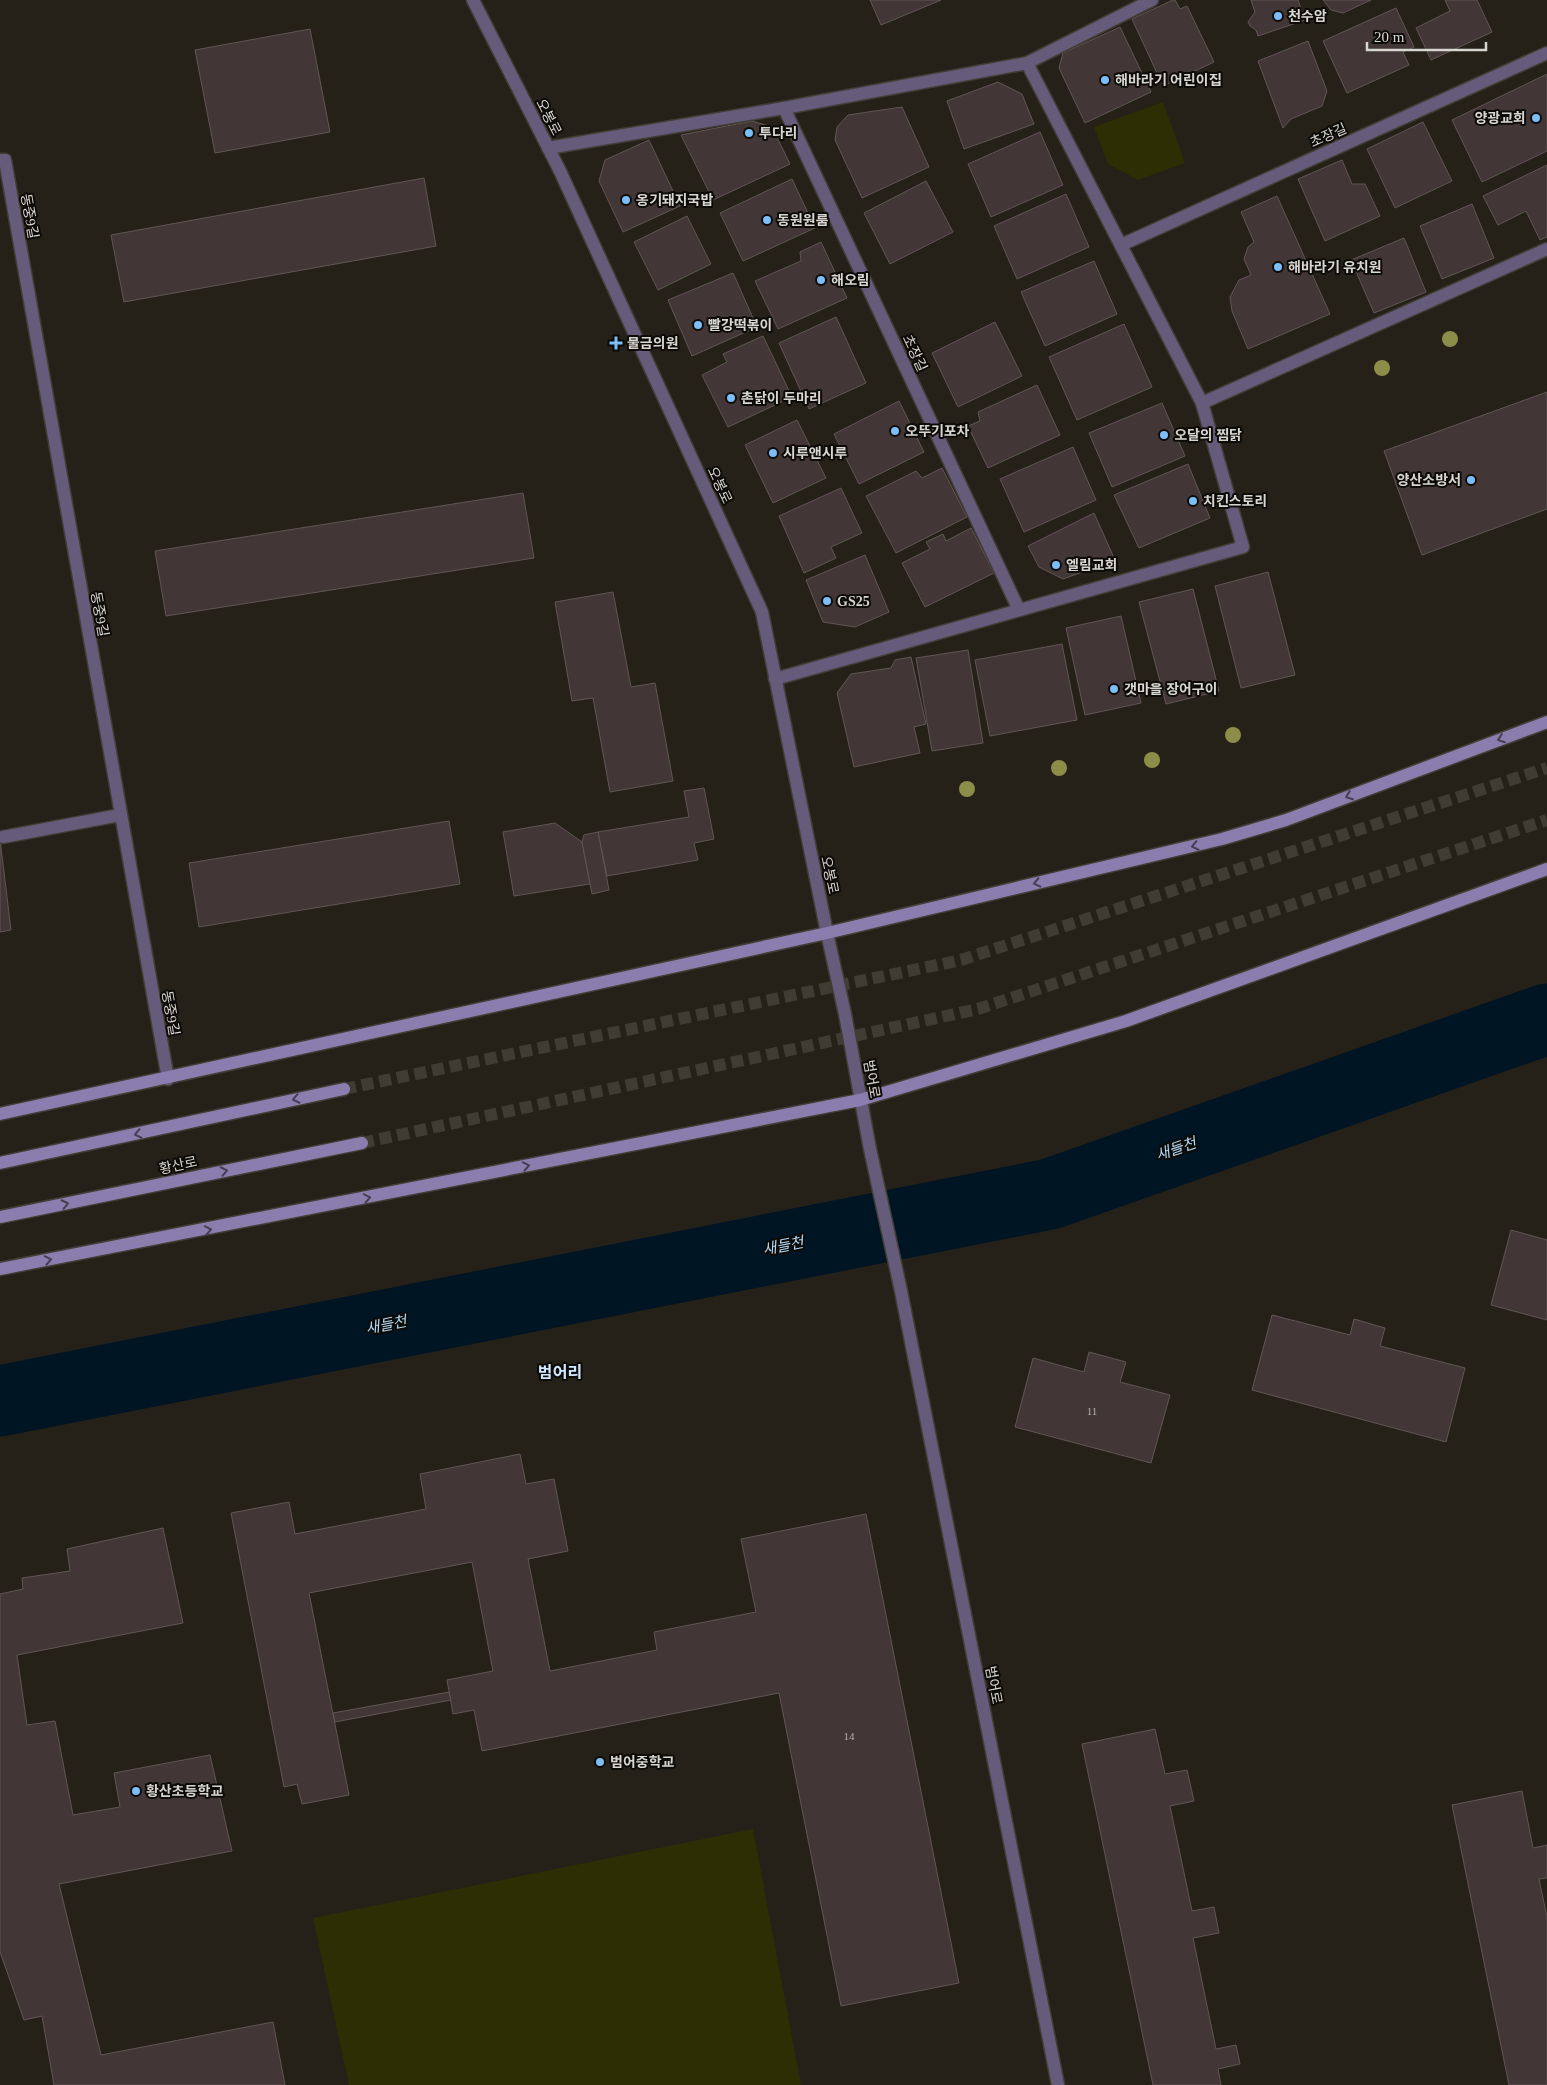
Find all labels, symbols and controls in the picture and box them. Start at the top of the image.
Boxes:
place label: 천수암 [1288,8,1327,24]
marker: 천수암 [1272,10,1284,22]
scale bar [1367,20,1486,52]
text: 20 m [1374,29,1405,45]
place label: 해바라기 어린이집 [1115,73,1222,88]
marker: 해바라기 어린이집 [1099,74,1111,86]
street label: 오봉로 [533,97,564,138]
place label: 양광교회 [1474,111,1526,126]
marker: 양광교회 [1530,112,1542,124]
street label: 초장길 [1308,121,1349,150]
place label: 투다리 [759,126,798,141]
marker: 투다리 [743,127,755,139]
street label: 동중9길 [18,192,41,240]
place label: 옹기돼지국밥 [636,193,713,208]
marker: 옹기돼지국밥 [620,194,632,206]
place label: 동원원룸 [777,213,829,228]
marker: 동원원룸 [761,214,773,226]
place label: 해바라기 유치원 [1288,260,1382,275]
marker: 해바라기 유치원 [1272,261,1284,273]
place label: 해오림 [831,273,870,288]
marker: 해오림 [815,274,827,286]
place label: 빨강떡볶이 [708,318,772,333]
marker: 빨강떡볶이 [692,319,704,331]
street label: 초장길 [900,333,930,374]
marker: 물금의원 [609,336,623,350]
place label: 물금의원 [627,336,679,351]
place label: 촌닭이 두마리 [741,391,822,406]
marker: 촌닭이 두마리 [725,392,737,404]
place label: 오뚜기포차 [905,424,970,439]
marker: 오뚜기포차 [889,425,901,437]
place label: 오달의 찜닭 [1174,428,1242,443]
marker: 오달의 찜닭 [1158,429,1170,441]
place label: 시루앤시루 [783,446,848,461]
marker: 시루앤시루 [767,447,779,459]
street label: 오봉로 [705,465,735,506]
place label: 양산소방서 [1397,473,1461,488]
marker: 양산소방서 [1465,474,1477,486]
place label: 치킨스토리 [1203,494,1267,509]
marker: 치킨스토리 [1187,495,1199,507]
place label: 엘림교회 [1066,558,1118,573]
marker: 엘림교회 [1050,559,1062,571]
street label: 동중9길 [88,590,111,638]
place label: GS25 [837,594,870,609]
marker: GS25 [821,595,833,607]
place label: 갯마을 장어구이 [1124,682,1218,697]
marker: 갯마을 장어구이 [1108,683,1120,695]
one-way arrow [1498,733,1506,743]
one-way arrow [1346,790,1354,800]
one-way arrow [1190,840,1199,851]
street label: 오봉로 [818,855,841,896]
one-way arrow [1032,877,1041,888]
street label: 동중9길 [159,989,182,1037]
street label: 범어로 [861,1059,882,1100]
one-way arrow [292,1094,301,1104]
one-way arrow [133,1128,142,1138]
water label: 새들천 [1154,1134,1200,1163]
street label: 황산로 [158,1154,199,1177]
one-way arrow [522,1162,531,1172]
one-way arrow [220,1166,229,1177]
one-way arrow [363,1193,371,1204]
one-way arrow [60,1199,69,1209]
one-way arrow [203,1225,212,1235]
water label: 새들천 [761,1234,807,1258]
one-way arrow [44,1255,52,1266]
water label: 새들천 [364,1313,410,1337]
district label: 범어리 [538,1364,582,1381]
house number: 11 [1087,1405,1097,1417]
street label: 범어로 [982,1665,1005,1706]
house number: 14 [844,1730,855,1742]
place label: 범어중학교 [610,1754,675,1770]
marker: 범어중학교 [594,1756,606,1768]
place label: 황산초등학교 [146,1783,223,1799]
marker: 황산초등학교 [130,1785,142,1797]

